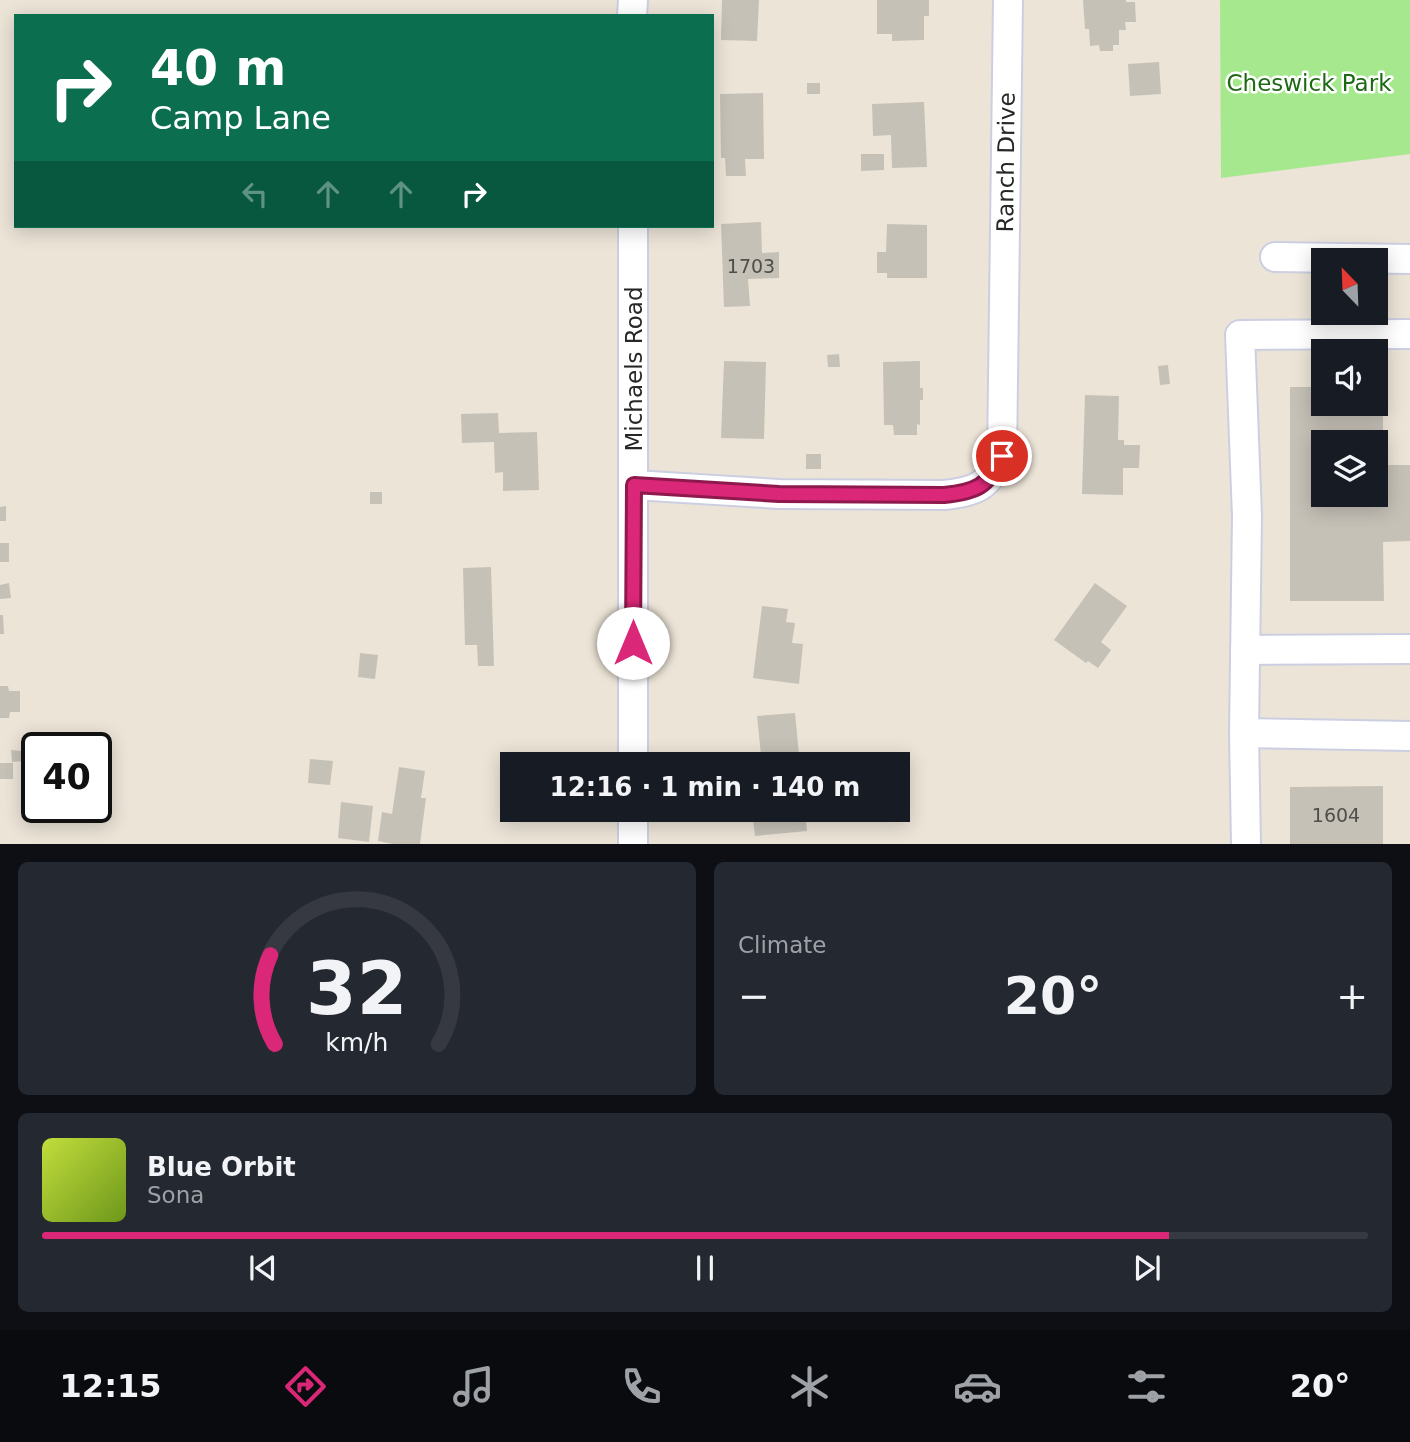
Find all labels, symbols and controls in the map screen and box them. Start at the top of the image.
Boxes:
text: 40 m [150,40,286,97]
icon: right [35,42,126,133]
park label: Cheswick Park [1227,70,1392,96]
street label: Ranch Drive [992,92,1020,233]
text: Camp Lane [150,99,331,137]
icon: left [236,175,274,213]
icon: ahead [309,175,347,213]
icon: ahead [382,175,420,213]
icon: right [455,175,493,213]
north arrow [1311,248,1388,326]
map controls [1311,248,1388,507]
house number: 1703 [727,255,775,277]
street label: Michaels Road [621,286,647,452]
button: sound [1311,339,1388,416]
pin [972,426,1032,486]
button: layers [1311,430,1388,507]
icon: arrive [983,437,1021,475]
position arrow [596,606,670,680]
speed limit sign: 40 [21,732,112,823]
text: 12:16 · 1 min · 140 m [550,772,860,802]
house number: 1604 [1312,804,1360,826]
text: Climate [738,932,827,958]
text: 32 [306,947,408,1032]
text: 20° [1004,966,1102,1026]
text: − [738,974,770,1018]
text: + [1336,974,1368,1018]
text: km/h [325,1028,389,1057]
text: Blue Orbit [147,1152,296,1182]
text: Sona [147,1182,204,1208]
icon: previous [244,1249,282,1287]
icon: pause [686,1249,724,1287]
icon: next [1128,1249,1166,1287]
icon: directions [281,1362,330,1411]
icon: music [449,1362,498,1411]
icon: phone [617,1362,666,1411]
icon: climate [785,1362,834,1411]
icon: car [953,1362,1002,1411]
icon: filters [1122,1362,1171,1411]
text: 12:15 [60,1367,161,1405]
text: 20° [1290,1367,1350,1405]

